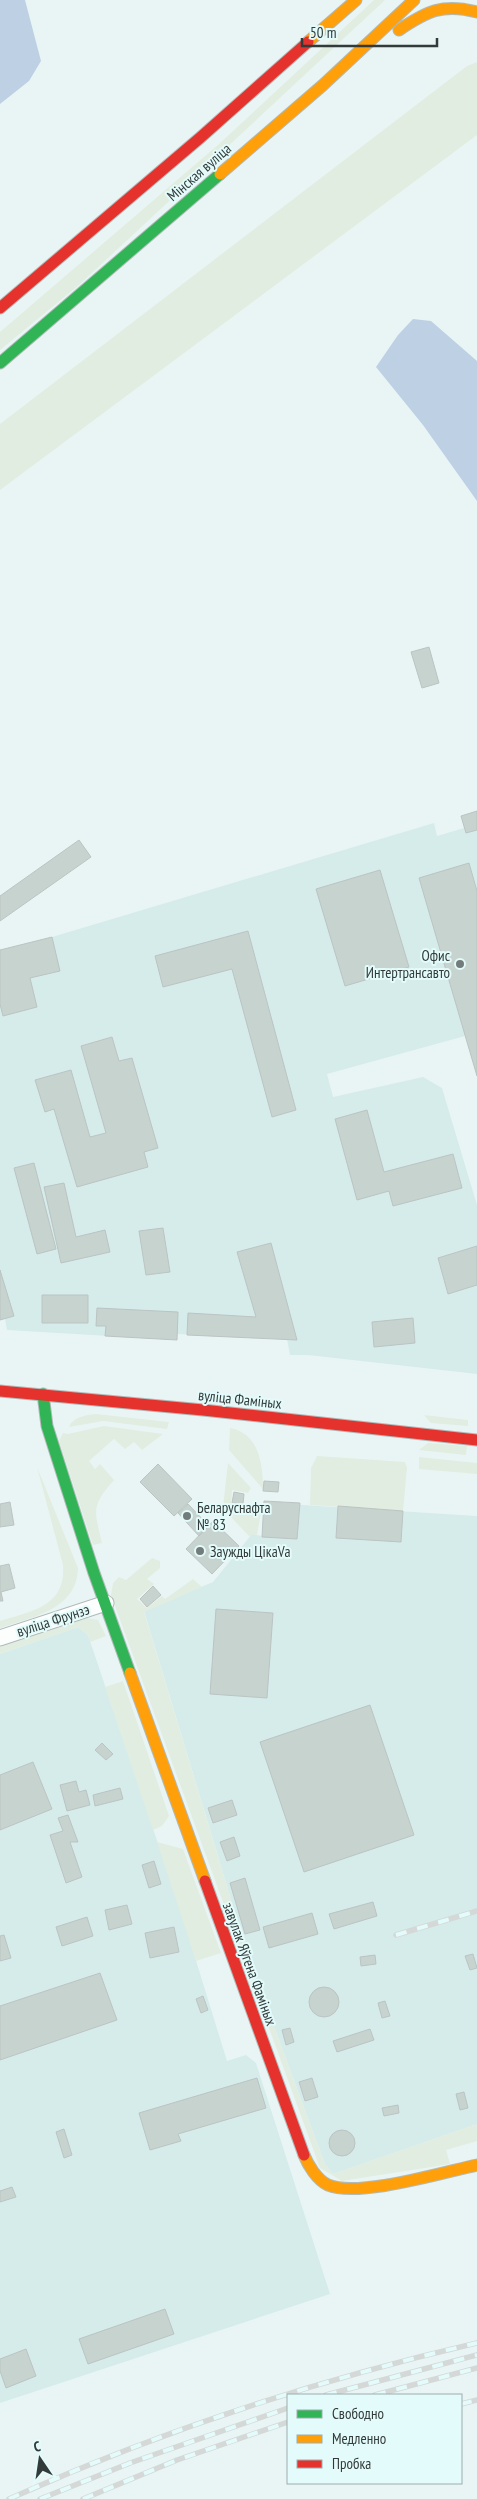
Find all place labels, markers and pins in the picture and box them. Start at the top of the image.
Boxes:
place label: Офис Интертрансавто [366,946,451,982]
marker: Офис Интертрансавто [454,958,466,970]
place label: Беларуснафта № 83 [197,1498,270,1534]
marker: Беларуснафта № 83 [181,1510,193,1522]
place label: Заужды ЦікаVа [210,1542,291,1561]
marker: Заужды ЦікаVа [194,1545,206,1557]

